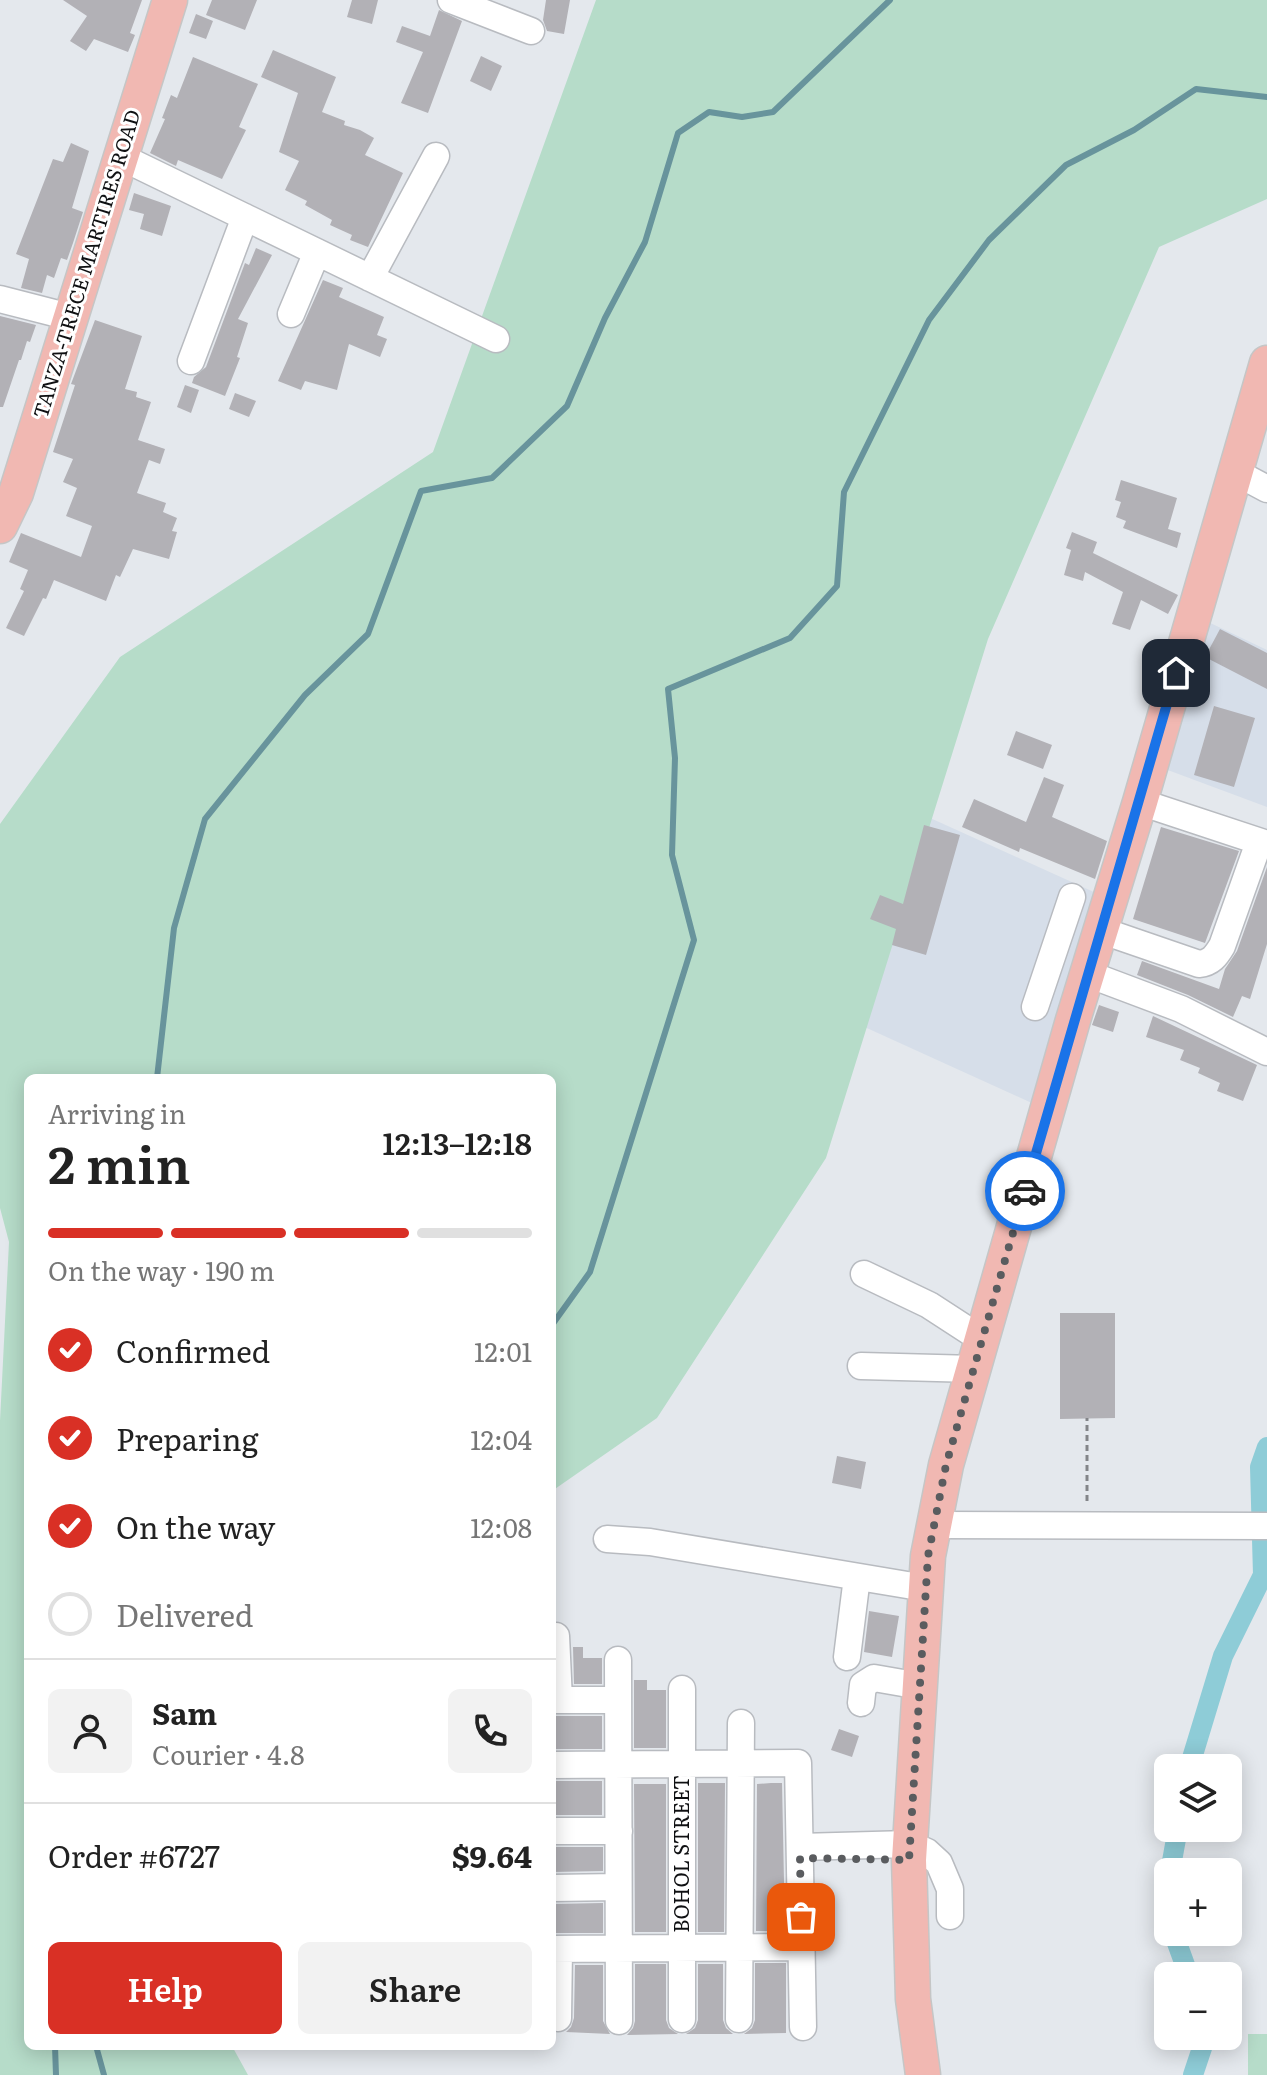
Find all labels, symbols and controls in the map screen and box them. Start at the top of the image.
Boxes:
street label: TANZA-TRECE MARTIRES ROAD [24,105,146,422]
pin [1142,639,1210,707]
icon: home [1154,651,1198,695]
text: Arriving in [48,1093,186,1132]
text: 12:13–12:18 [383,1120,532,1164]
text: 2 min [48,1123,191,1200]
courier [985,1151,1065,1231]
icon: car [1003,1169,1047,1213]
text: On the way · 190 m [48,1250,275,1289]
icon: check [48,1328,92,1372]
text: Confirmed [116,1328,270,1372]
text: 12:01 [474,1331,532,1370]
icon: check [48,1416,92,1460]
text: Preparing [116,1416,258,1460]
text: 12:04 [470,1419,532,1458]
icon: check [48,1504,92,1548]
text: On the way [116,1504,275,1548]
text: 12:08 [470,1507,532,1546]
text: Delivered [116,1592,253,1636]
button: person [48,1689,132,1773]
button: phone [448,1689,532,1773]
text: Sam [152,1690,217,1734]
text: Courier · 4.8 [152,1734,305,1773]
map controls [1154,1754,1242,2050]
button: layers [1154,1754,1242,1842]
street label: BOHOL STREET [665,1775,695,1933]
text: Order #6727 [48,1833,220,1877]
text: $9.64 [452,1833,532,1877]
button: + [1154,1858,1242,1946]
pin [767,1883,835,1951]
icon: bag [779,1895,823,1939]
button: Help [48,1942,282,2034]
button: Share [298,1942,532,2034]
button: − [1154,1962,1242,2050]

